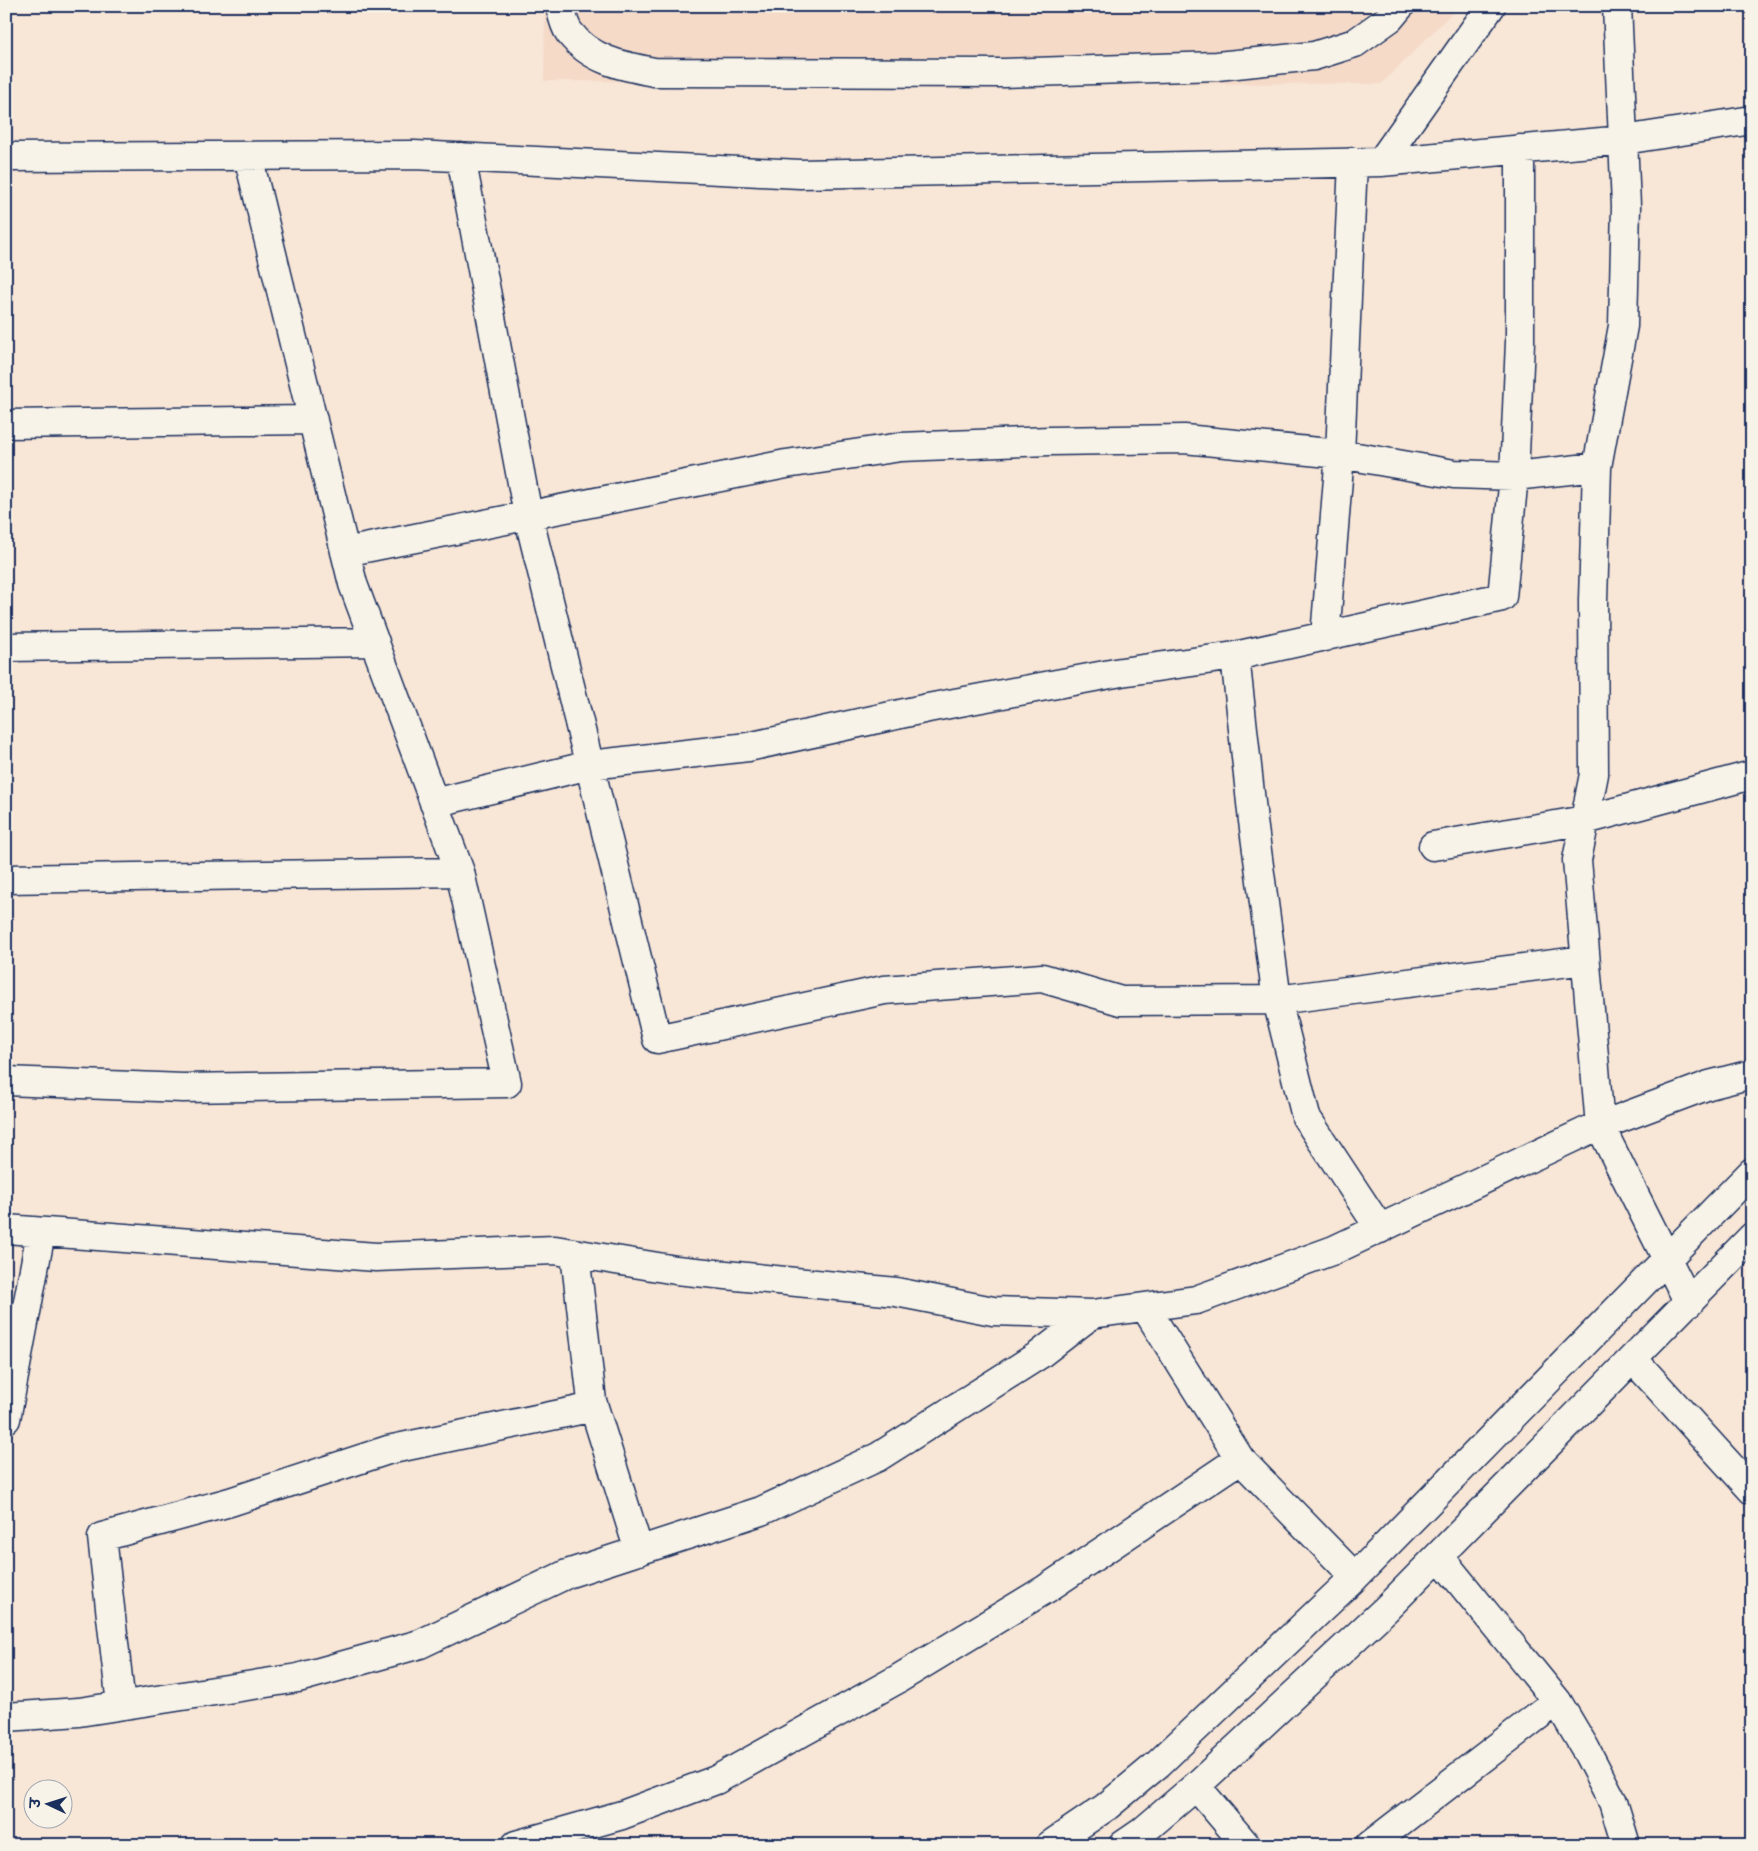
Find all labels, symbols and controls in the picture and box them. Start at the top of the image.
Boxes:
north arrow [22,1778,72,1828]
text: उ [23,1796,48,1811]

